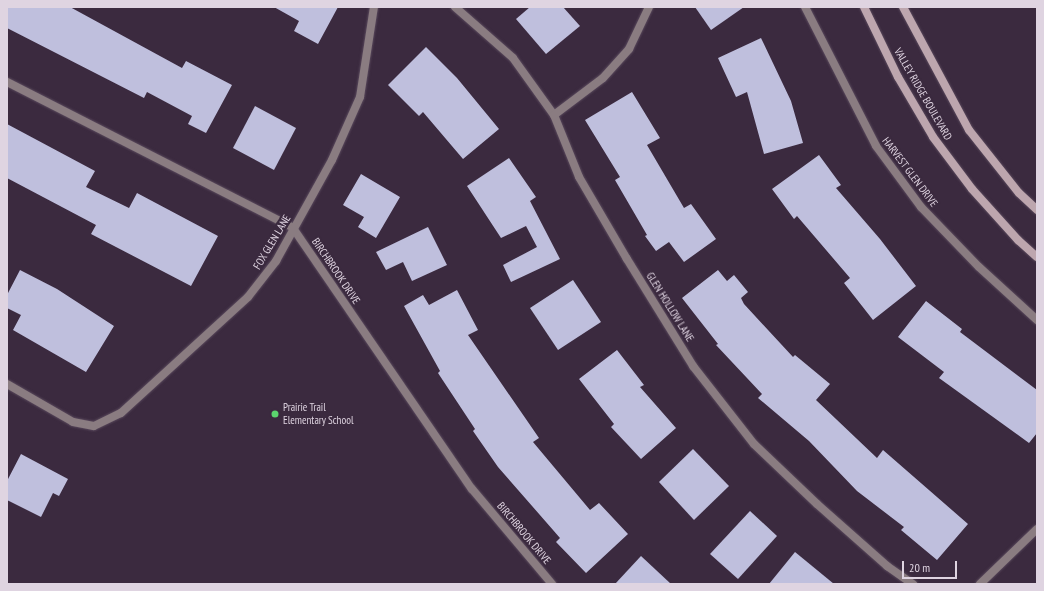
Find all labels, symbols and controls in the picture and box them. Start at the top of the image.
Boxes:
street label: VALLEY RIDGE BOULEVARD [891,46,955,142]
street label: HARVEST GLEN DRIVE [879,134,941,210]
street label: FOX GLEN LANE [250,212,294,272]
street label: BIRCHBROOK DRIVE [309,235,363,307]
street label: GLEN HOLLOW LANE [643,270,697,344]
place label: Prairie Trail Elementary School [283,401,354,427]
marker: Prairie Trail Elementary School [270,409,280,419]
street label: BIRCHBROOK DRIVE [494,499,554,567]
scale bar [904,553,959,579]
text: 20 m [909,560,930,575]

